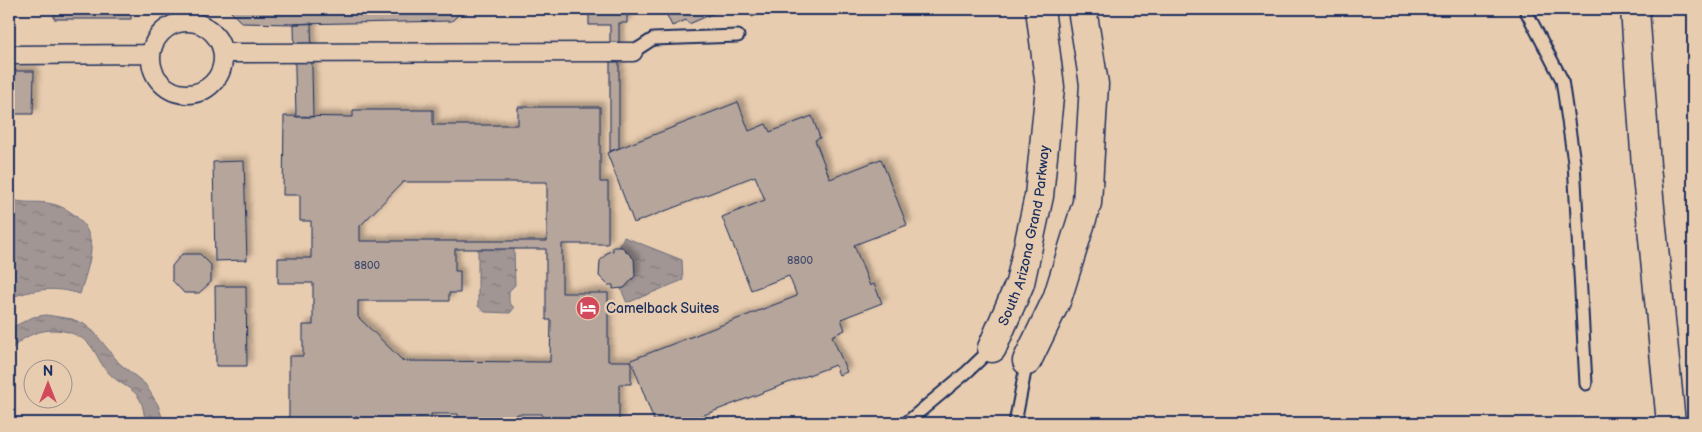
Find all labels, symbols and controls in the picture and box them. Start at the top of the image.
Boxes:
street label: South Arizona Grand Parkway [995,144,1053,328]
house number: 8800 [787,254,813,267]
house number: 8800 [354,259,380,272]
hotel icon: Camelback Suites [575,295,601,321]
place label: Camelback Suites [606,300,719,317]
north arrow [22,360,72,410]
text: N [43,363,53,380]

